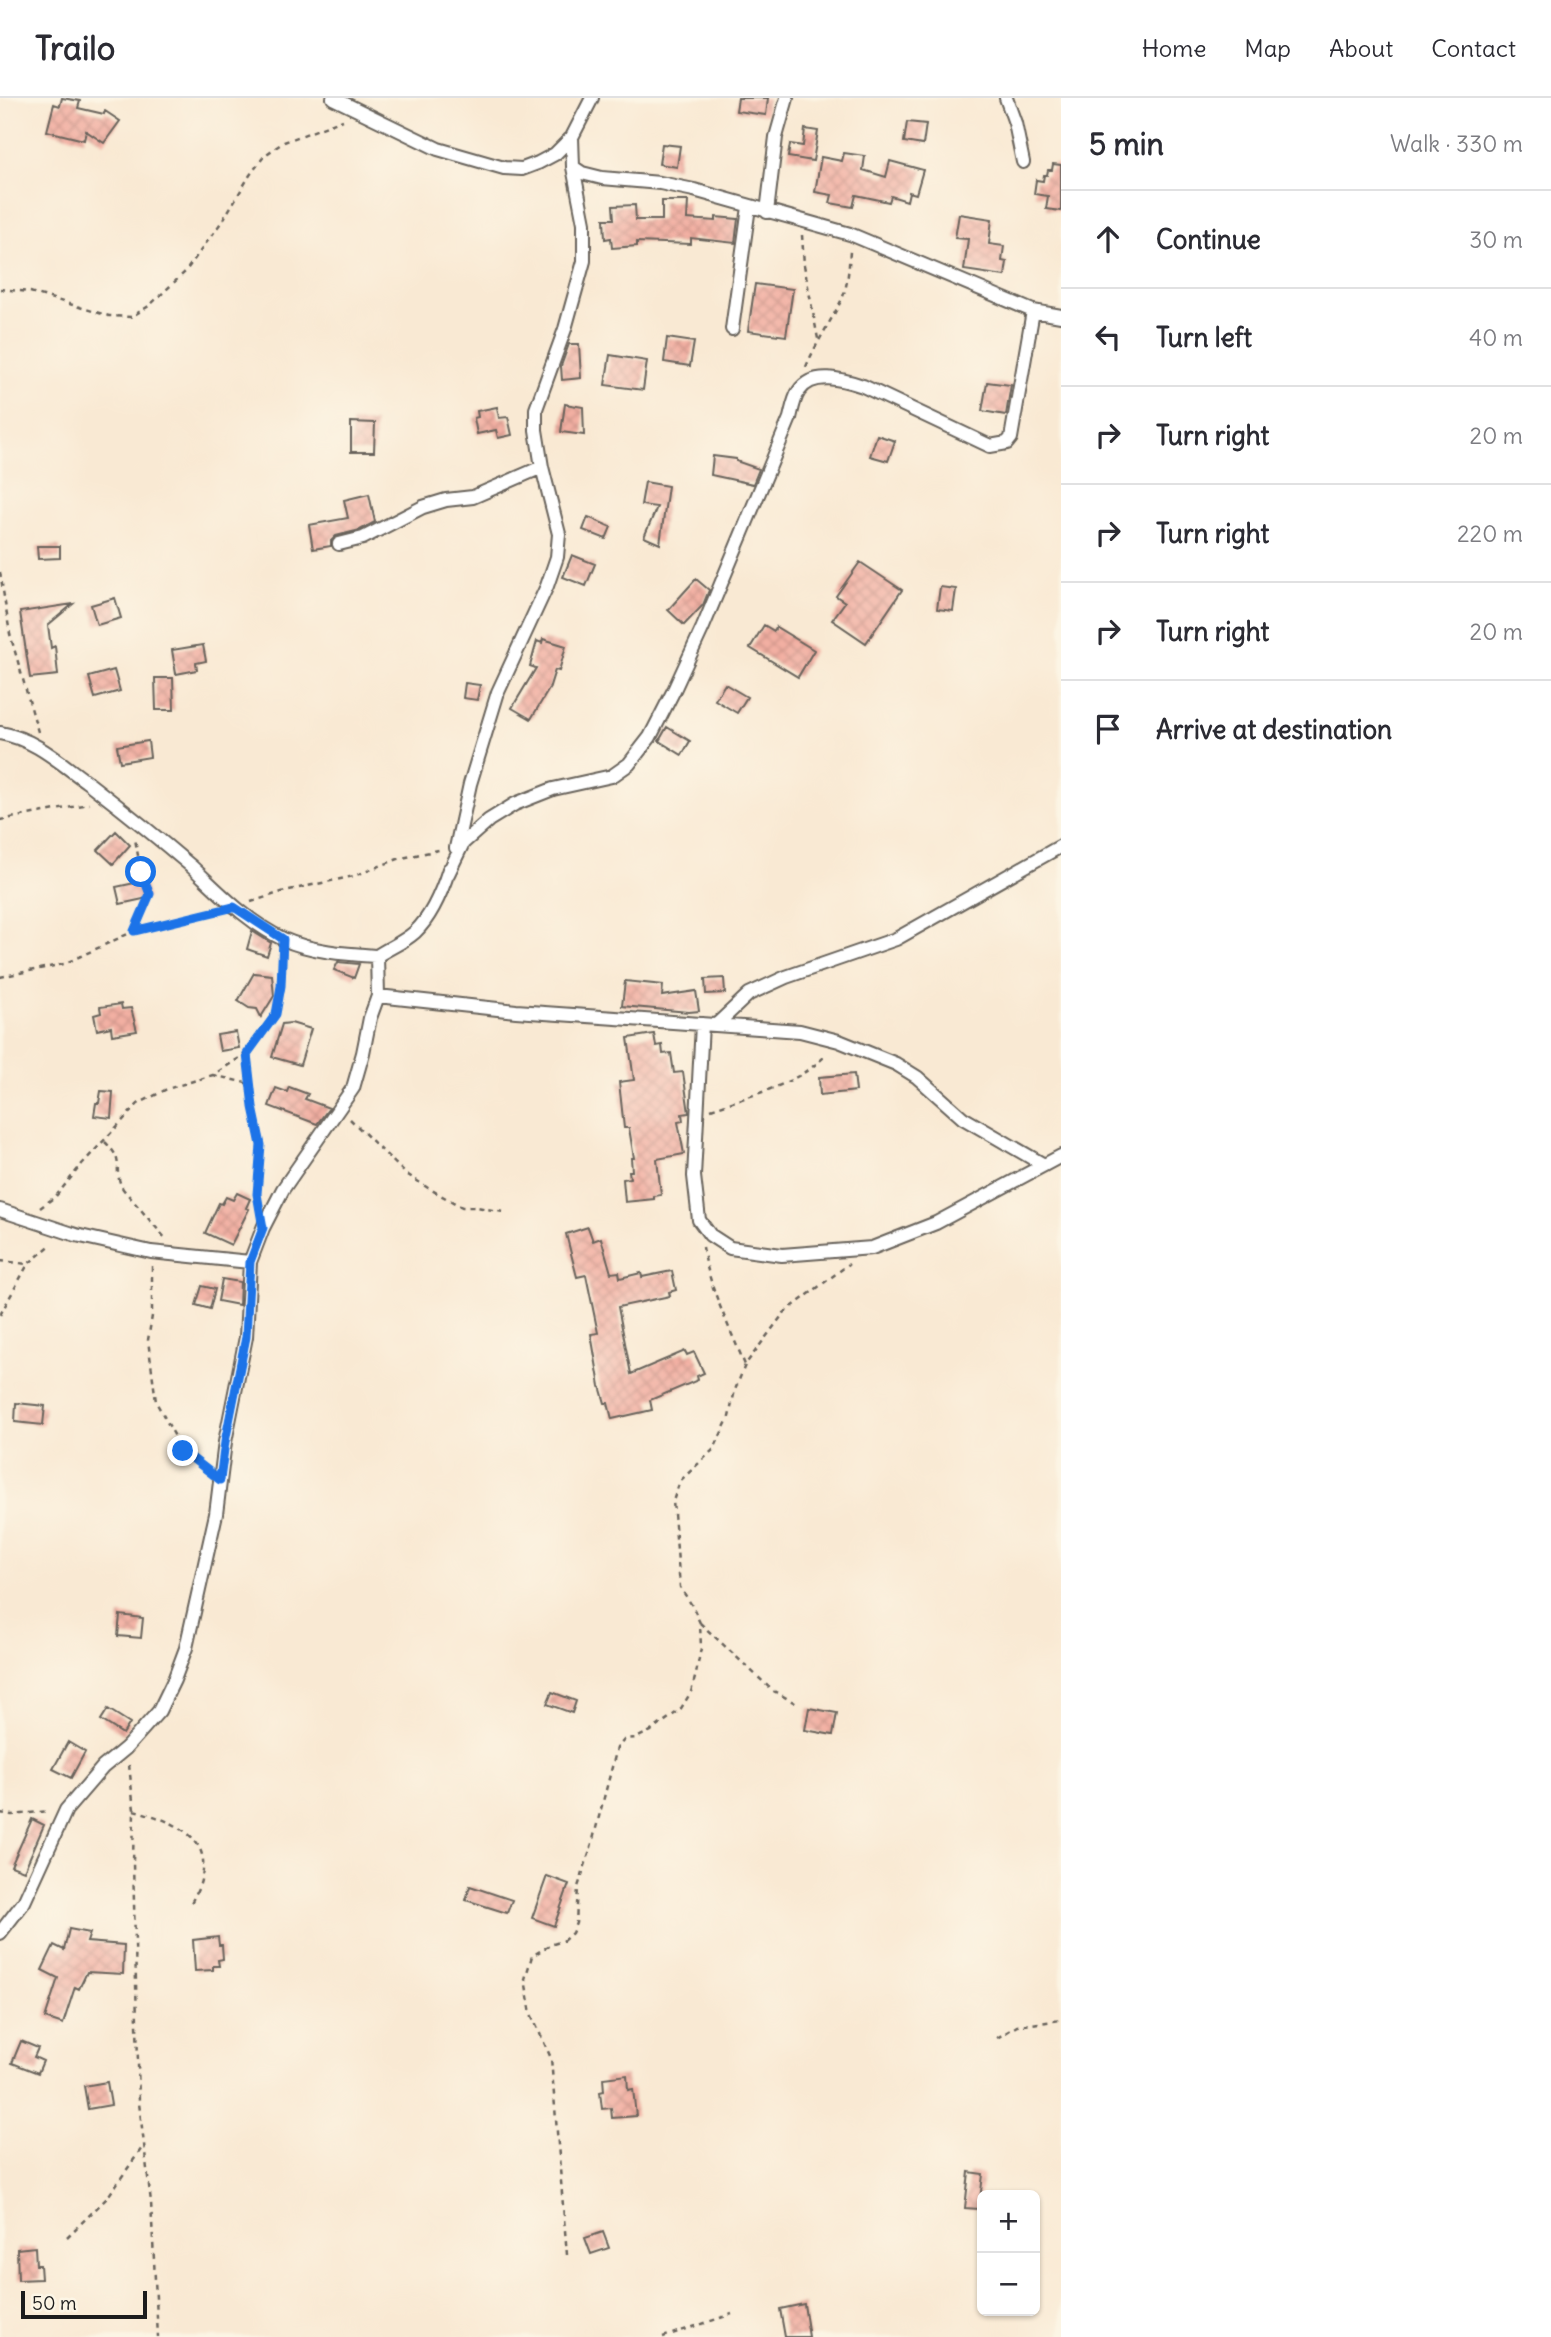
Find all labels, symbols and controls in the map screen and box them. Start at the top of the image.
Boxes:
text: Trailo [35,27,115,69]
text: Home [1142,33,1206,63]
text: Map [1244,33,1291,63]
text: About [1329,33,1393,63]
text: Contact [1431,33,1516,63]
text: 5 min [1089,125,1164,163]
text: Walk · 330 m [1390,129,1523,158]
icon: ahead [1089,220,1127,258]
text: Continue [1156,223,1261,256]
text: 30 m [1469,225,1523,254]
icon: left [1089,318,1127,356]
text: Turn left [1156,321,1252,354]
text: 40 m [1469,323,1523,352]
icon: right [1089,416,1127,454]
text: Turn right [1156,419,1269,452]
text: 20 m [1470,421,1523,450]
icon: right [1089,514,1127,552]
text: Turn right [1156,517,1269,550]
text: 220 m [1457,519,1523,548]
icon: right [1089,612,1127,650]
text: Turn right [1156,615,1269,648]
text: 20 m [1470,617,1523,646]
icon: arrive [1089,710,1127,748]
text: Arrive at destination [1156,713,1392,746]
route start [125,856,156,887]
route end [167,1435,198,1466]
map controls [977,2190,1040,2316]
button: + [977,2190,1040,2253]
button: − [977,2253,1040,2316]
scale bar [21,2288,147,2320]
text: 50 m [32,2291,77,2315]

